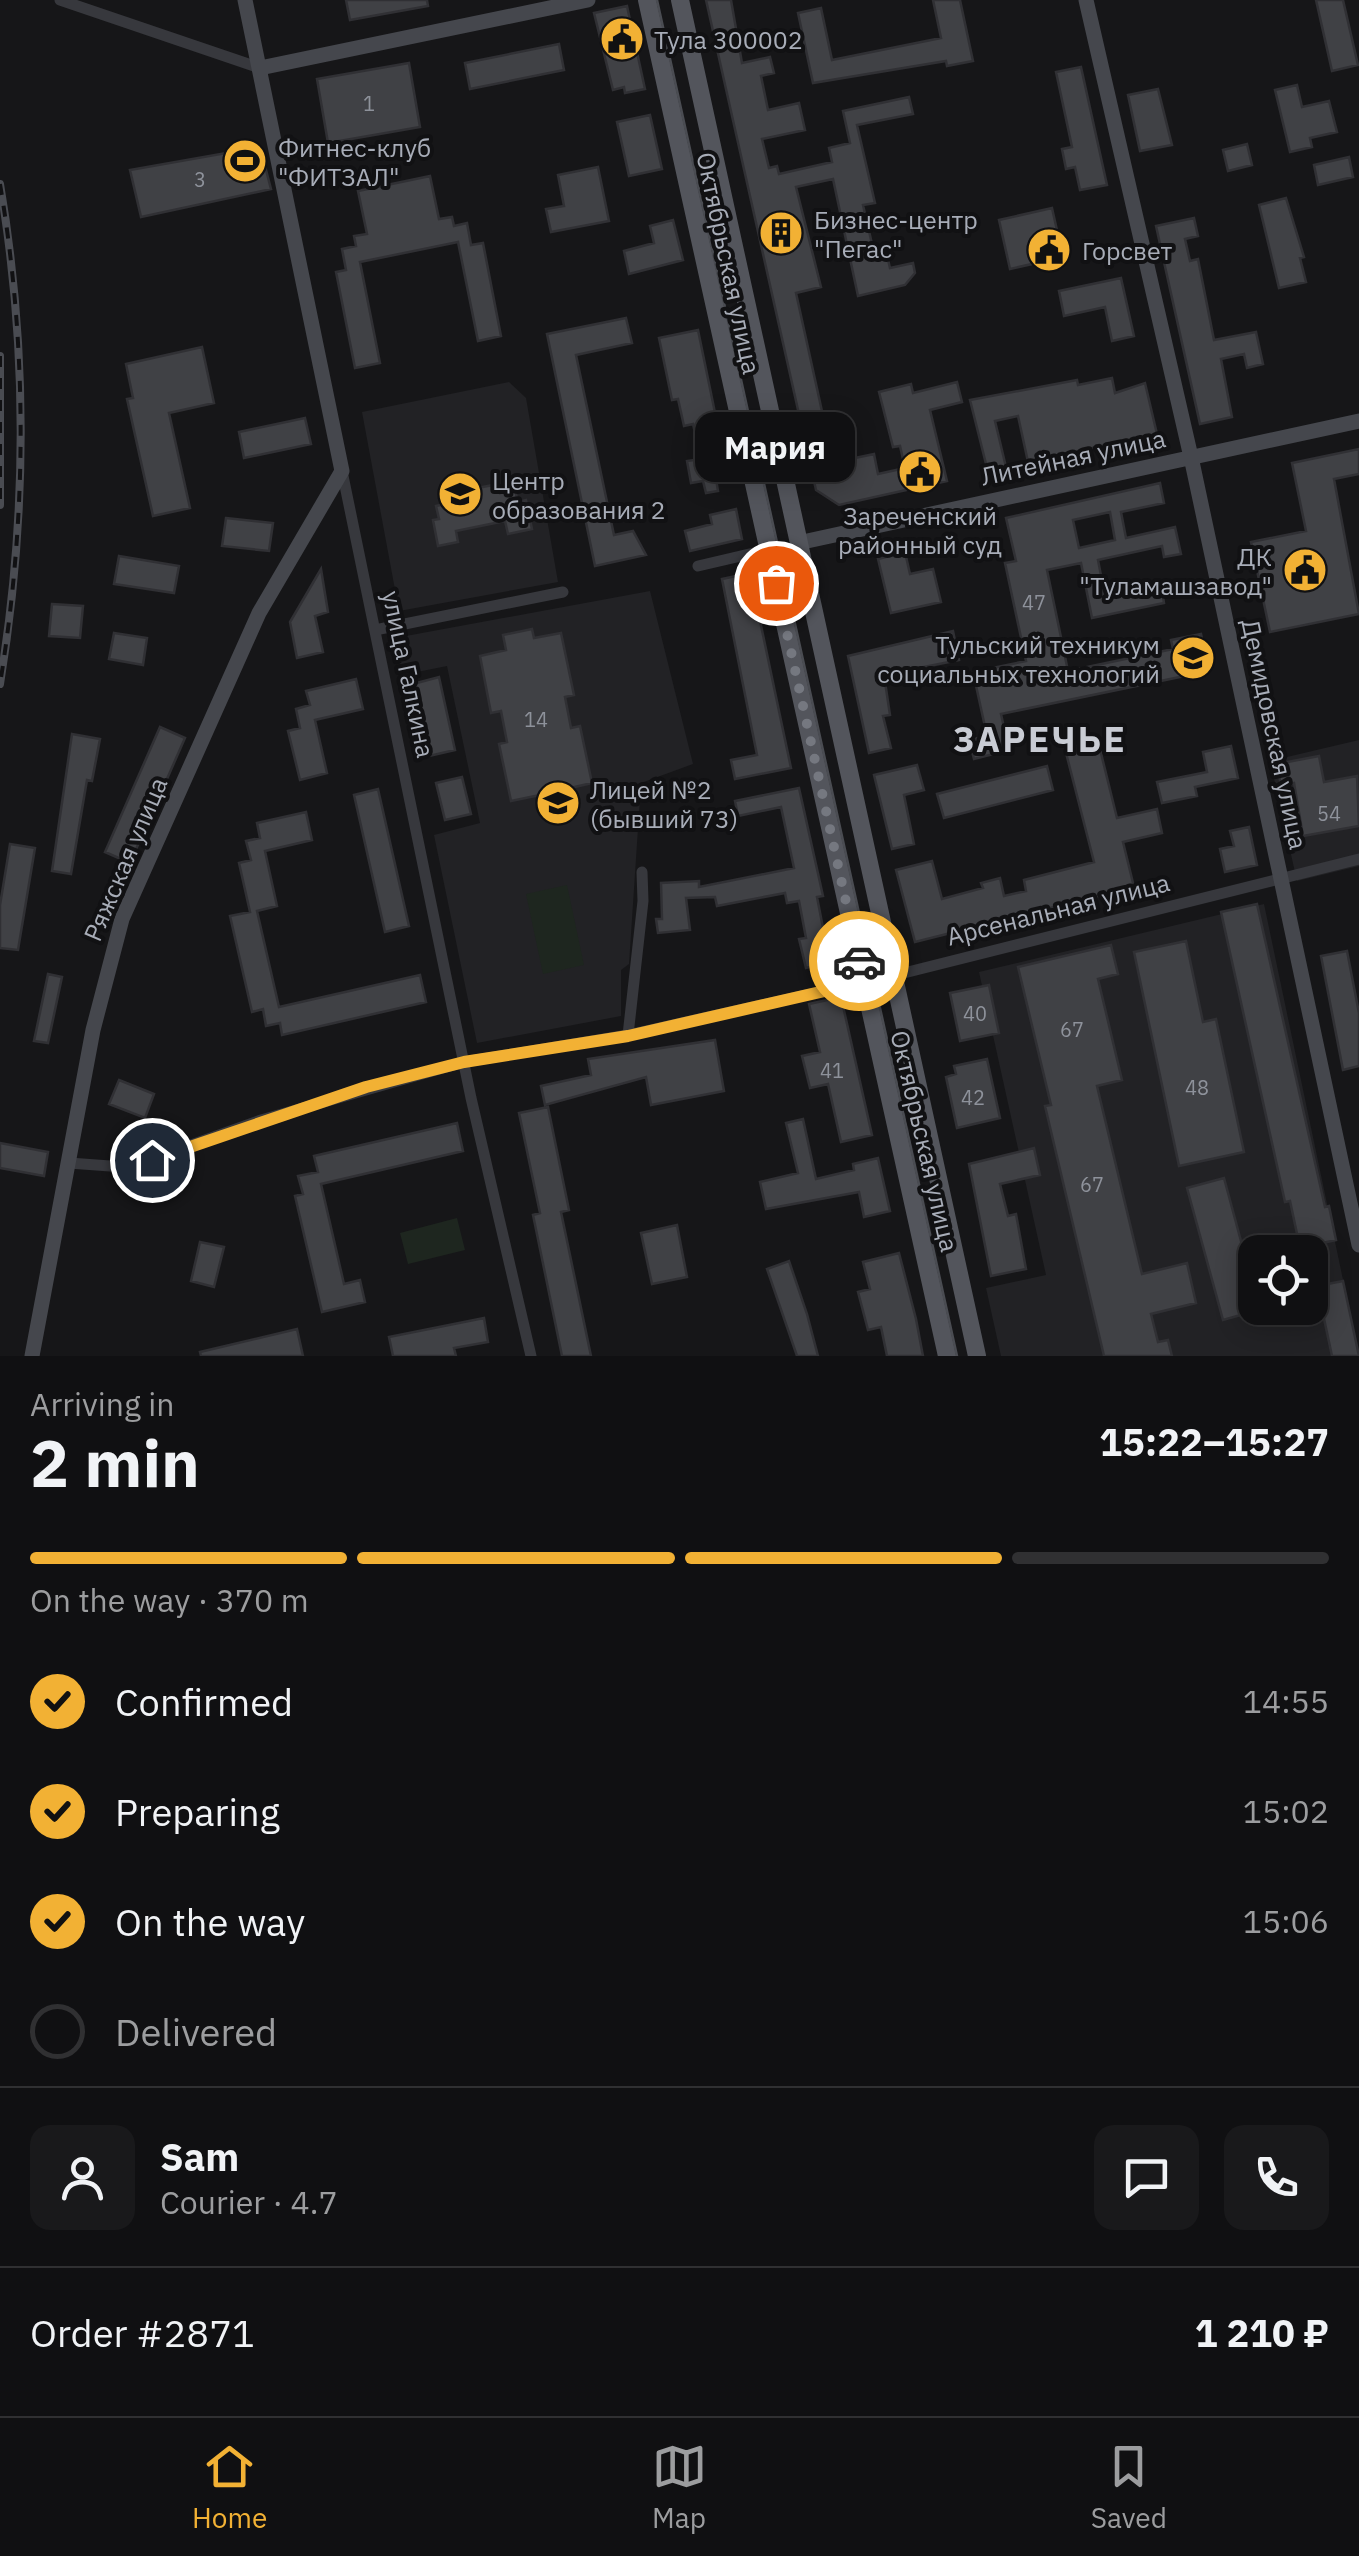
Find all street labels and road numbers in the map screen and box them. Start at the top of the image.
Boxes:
street label: Октябрьская улица [689,149,769,377]
street label: Литейная улица [977,421,1169,493]
street label: улица Галкина [375,588,443,760]
street label: Демидовская улица [1234,616,1316,852]
street label: Ряжская улица [76,772,174,946]
street label: Арсенальная улица [943,865,1173,953]
street label: Октябрьская улица [884,1027,966,1255]

